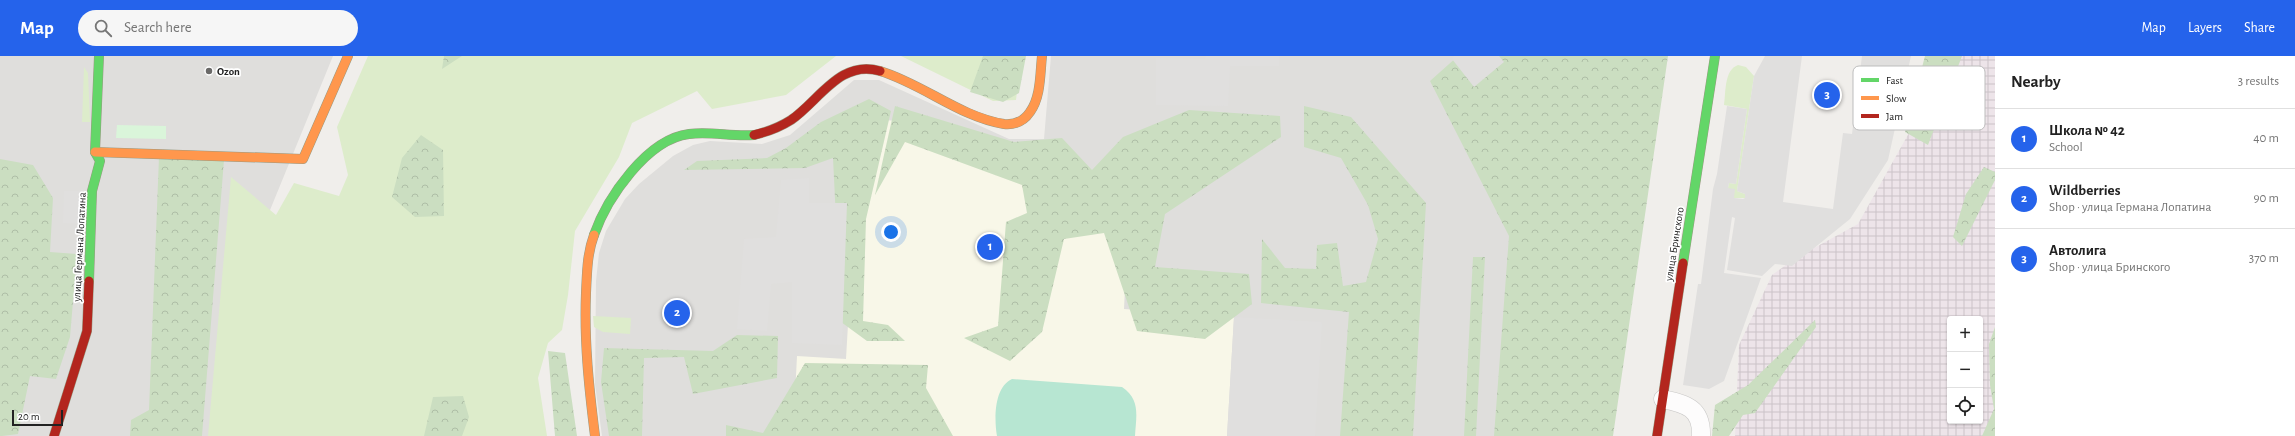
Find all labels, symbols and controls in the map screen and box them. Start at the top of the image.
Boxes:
search box [78,10,358,46]
icon: search [92,17,114,39]
text: Map [20,19,54,38]
text: Search here [124,20,192,35]
text: Map [2141,21,2166,35]
text: Layers [2188,21,2222,35]
text: Share [2244,21,2275,35]
marker: Ozon [204,66,214,76]
place label: Ozon [217,66,240,77]
legend [1853,66,1985,130]
text: Nearby [2011,73,2061,90]
text: Fast [1886,75,1904,86]
text: 3 results [2238,75,2279,88]
pin: 3 [1814,80,1840,110]
text: Slow [1886,93,1907,104]
text: Jam [1886,111,1903,122]
text: Школа № 42 [2049,123,2125,138]
text: 1 [2022,132,2026,145]
text: 40 m [2253,132,2279,145]
text: School [2049,141,2083,154]
text: Wildberries [2049,183,2120,198]
street label: улица Германа Лопатина [71,192,88,303]
text: 2 [2021,192,2027,205]
text: 90 m [2253,192,2279,205]
text: Shop · улица Германа Лопатина [2049,201,2211,214]
street label: улица Бринского [1663,206,1686,283]
your location [881,222,901,242]
pin: 1 [977,232,1003,262]
text: Автолига [2049,243,2106,258]
text: 3 [2021,252,2027,265]
text: 370 m [2249,252,2279,265]
text: Shop · улица Бринского [2049,261,2170,274]
pin: 2 [664,298,690,328]
map controls [1947,316,1983,424]
button: + [1947,316,1983,352]
button: − [1947,352,1983,388]
button: locate [1947,388,1983,424]
scale bar [12,408,63,427]
text: 20 m [18,411,39,422]

